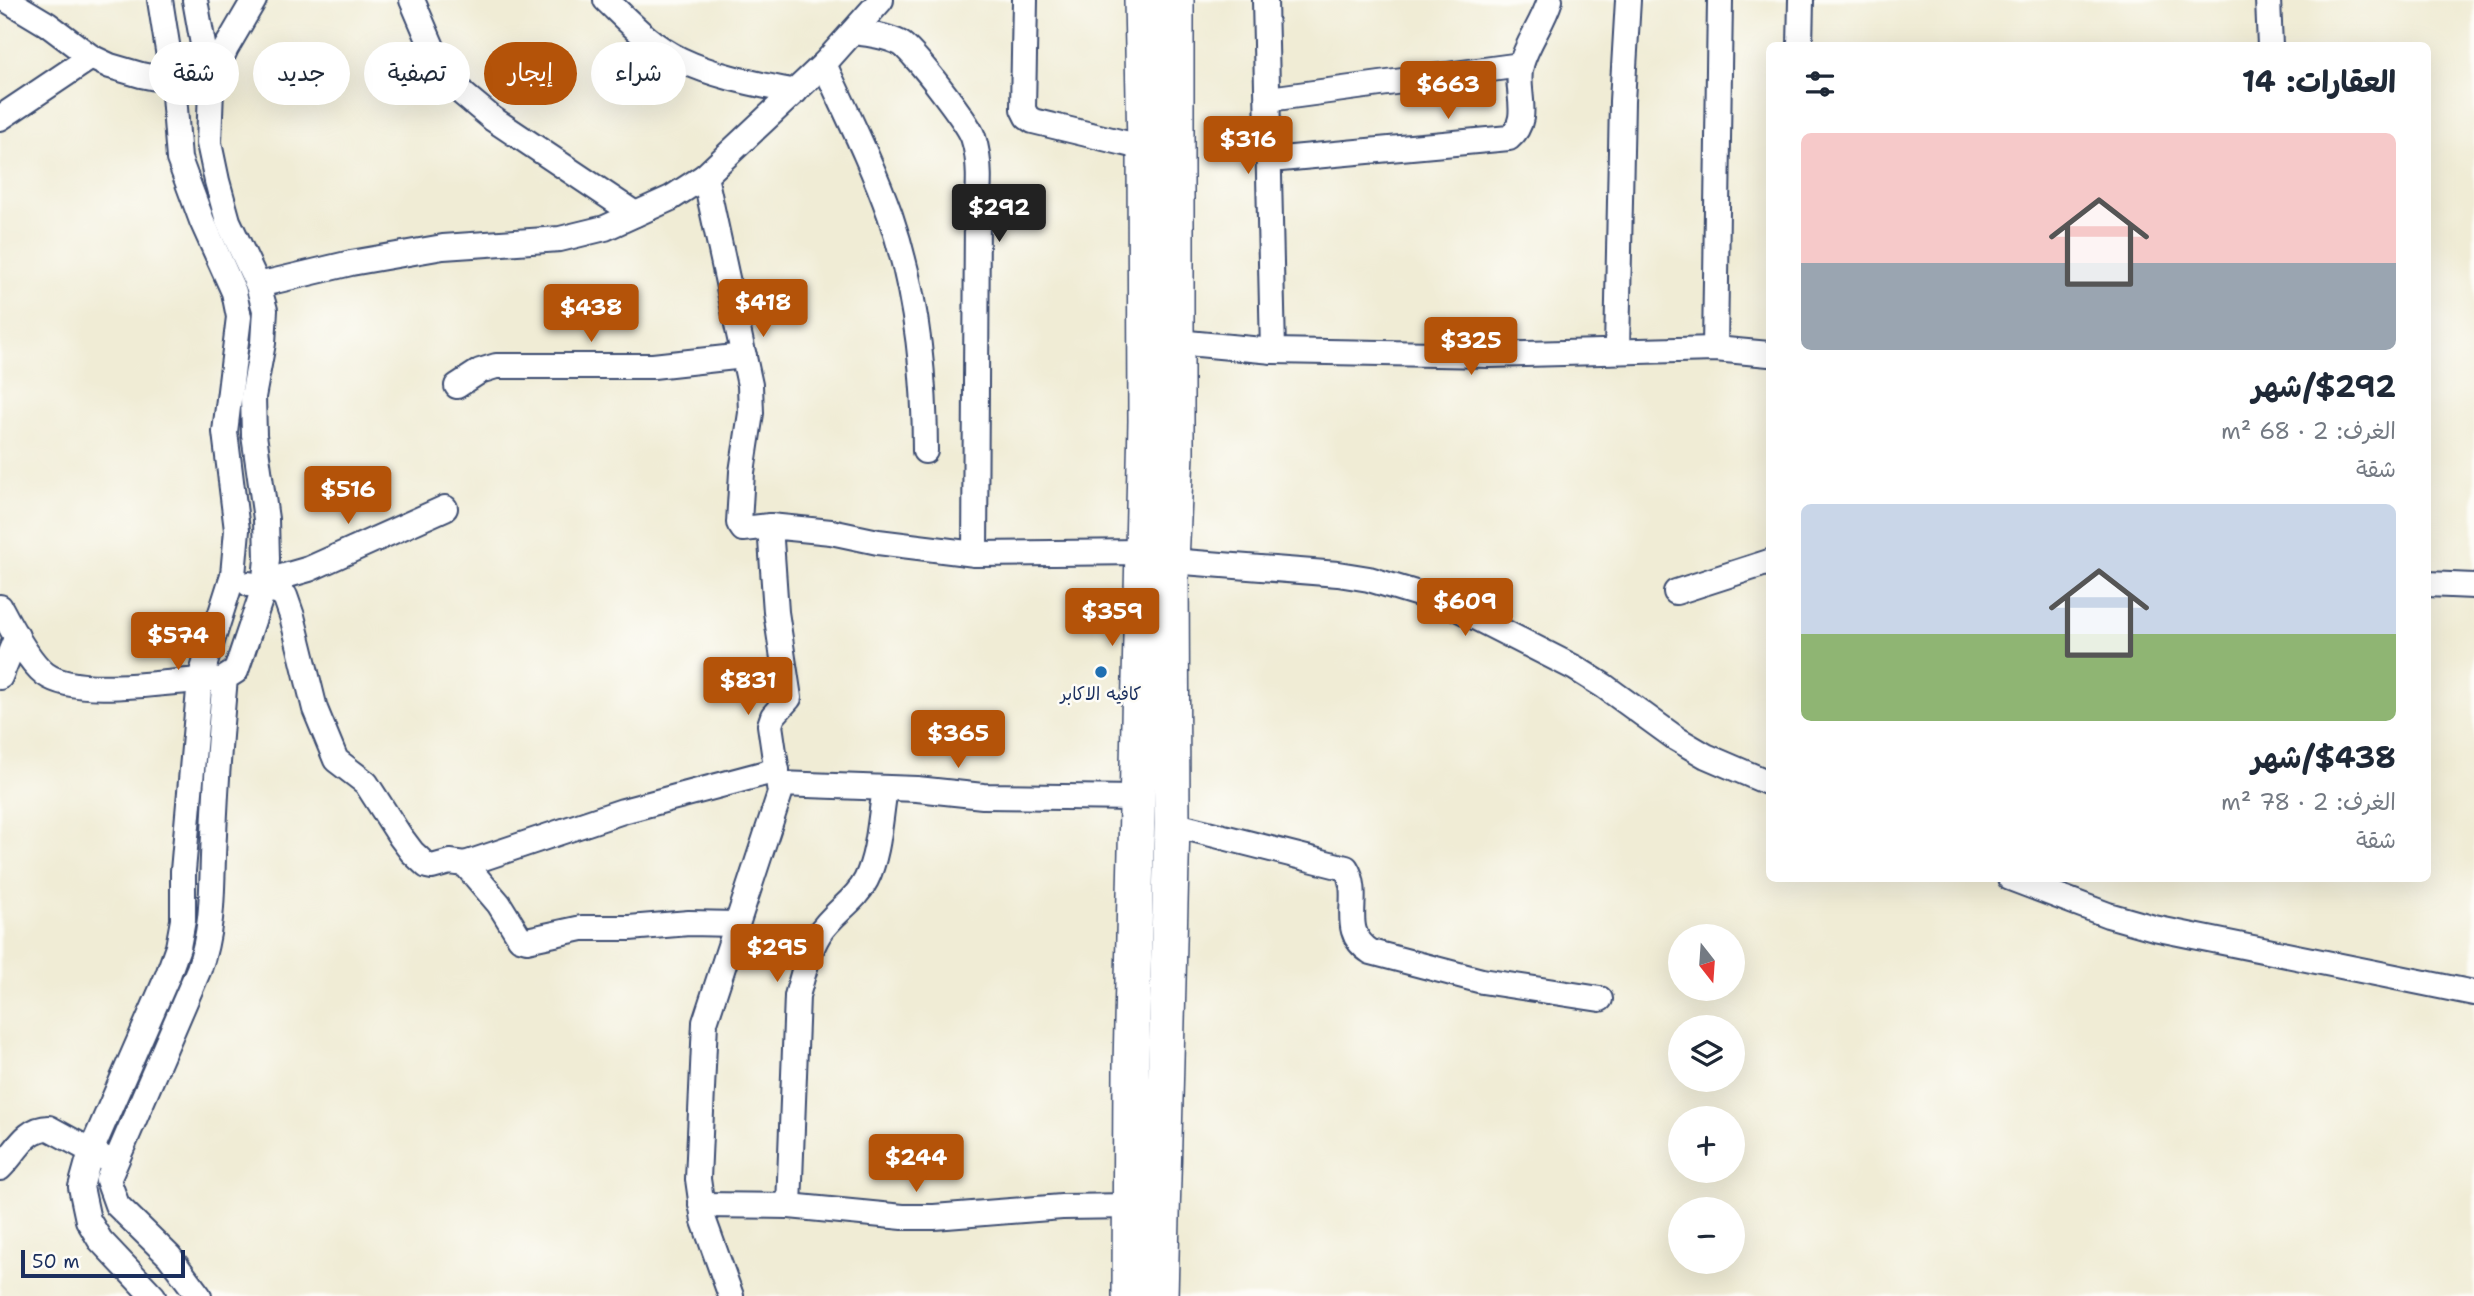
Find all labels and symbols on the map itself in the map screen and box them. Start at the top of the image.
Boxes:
pin: $663 [1407,61,1489,121]
pin: $316 [1207,116,1289,176]
pin: $292 [958,184,1040,244]
pin: $418 [722,280,804,339]
pin: $438 [550,284,632,344]
pin: $325 [1430,318,1512,377]
pin: $516 [307,466,389,526]
pin: $609 [1424,578,1506,638]
pin: $359 [1071,588,1153,648]
pin: $574 [137,612,219,672]
pin: $831 [707,658,789,717]
marker: كافيه الاكابر [1093,664,1109,680]
place label: كافيه الاكابر [1059,682,1142,706]
pin: $365 [917,710,999,770]
north arrow [1668,924,1745,1001]
pin: $295 [736,925,818,984]
pin: $244 [875,1134,957,1194]
scale bar [21,1247,186,1279]

